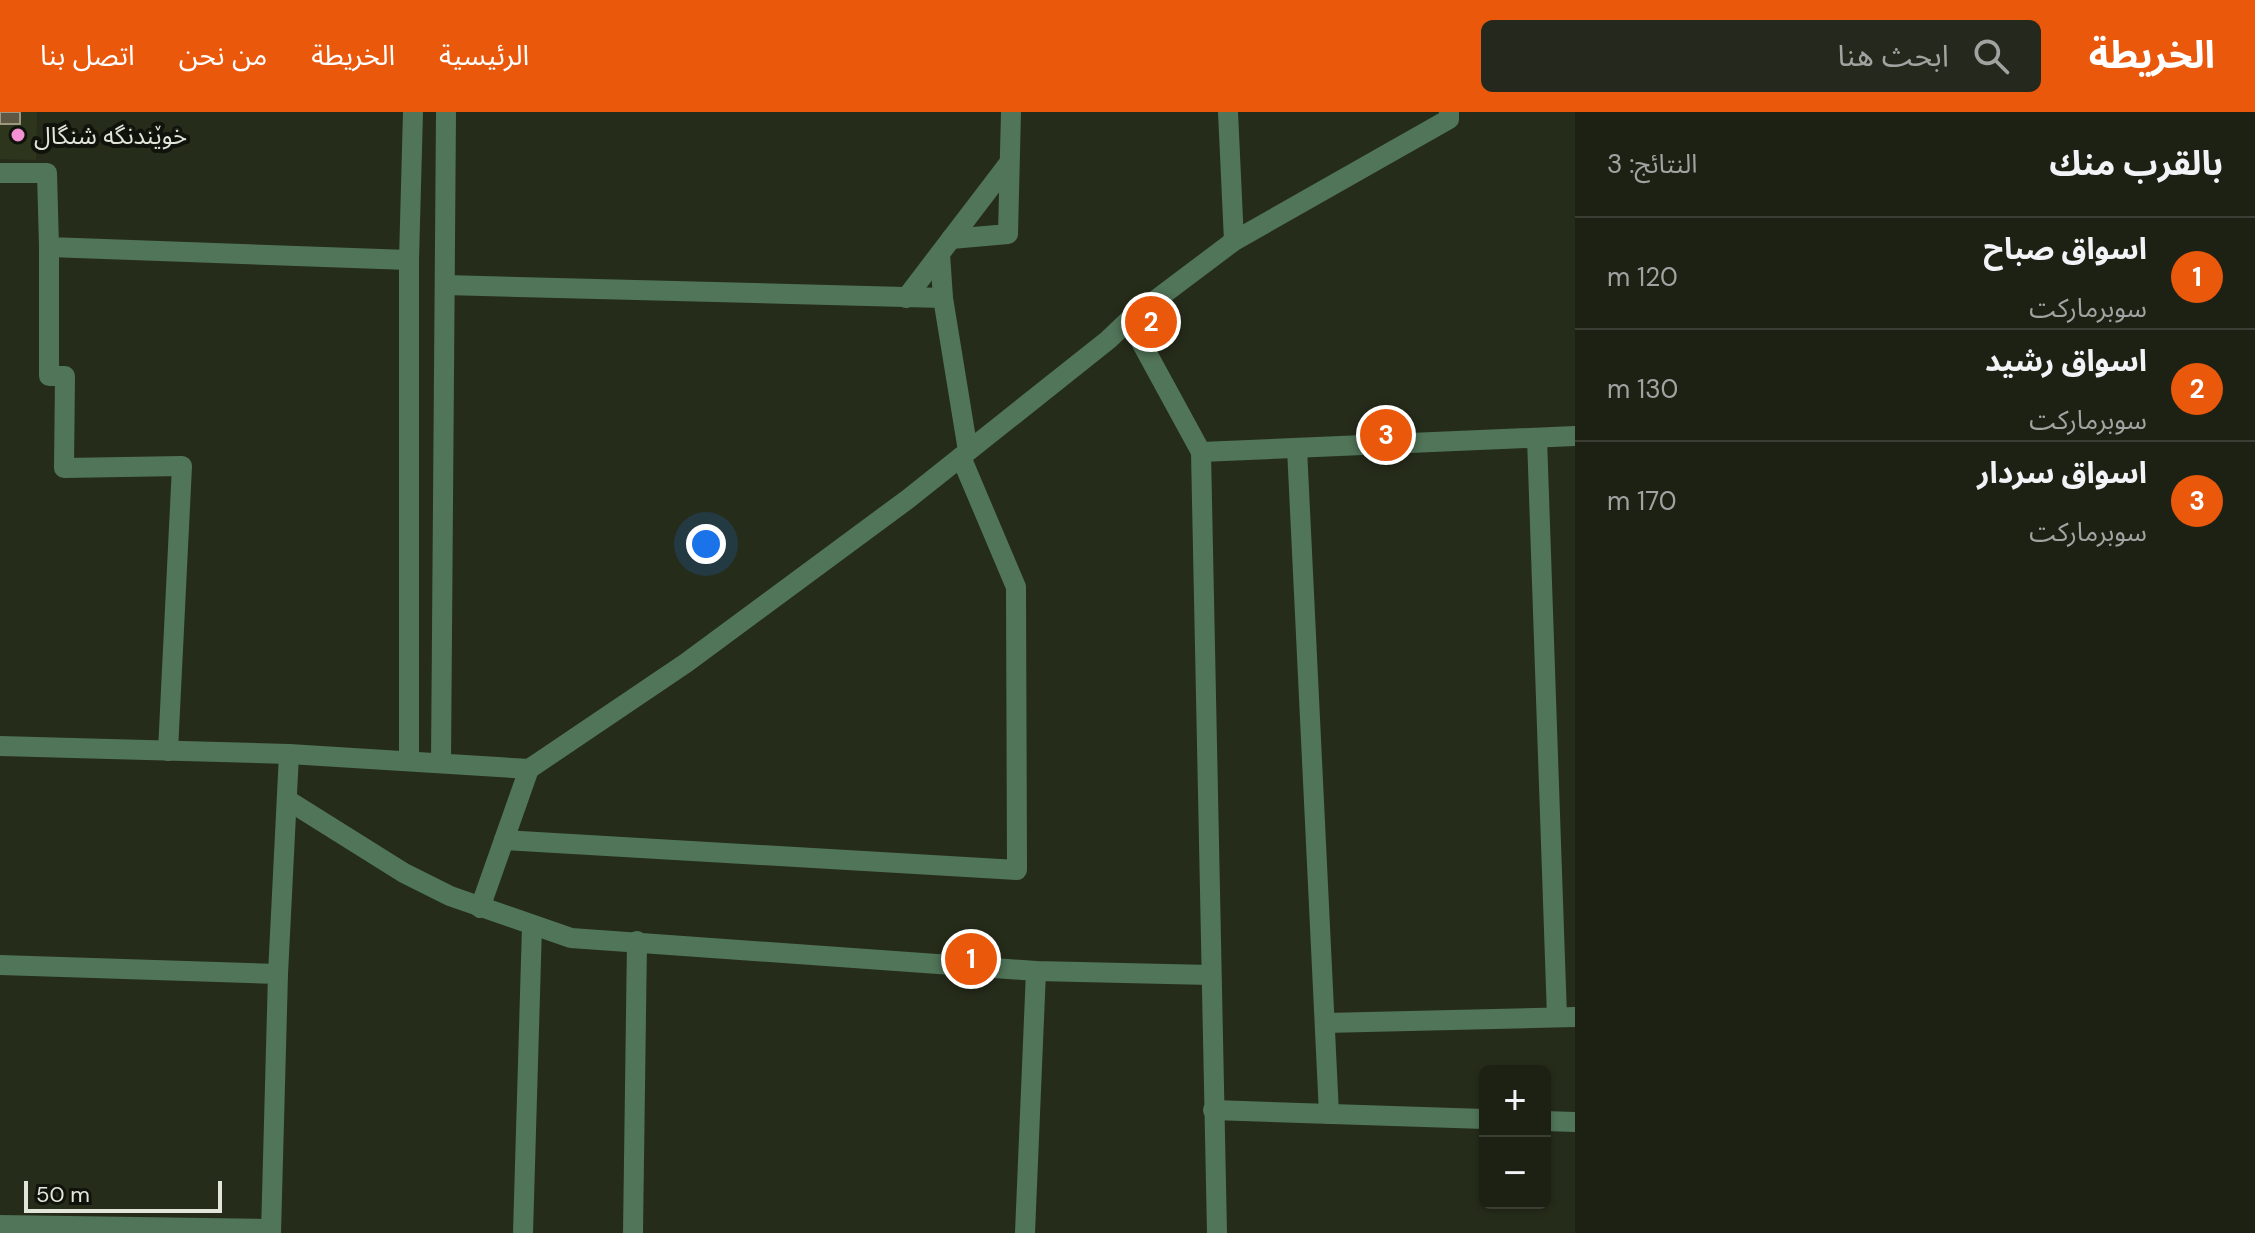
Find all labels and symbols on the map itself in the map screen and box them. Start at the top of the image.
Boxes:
place label: خوێندنگە شنگال [34,120,187,151]
marker: خوێندنگە شنگال [9,126,27,144]
pin: 2 [1125,292,1177,352]
pin: 3 [1360,405,1412,465]
your location [686,524,726,564]
pin: 1 [945,929,997,989]
scale bar [24,1177,222,1213]

